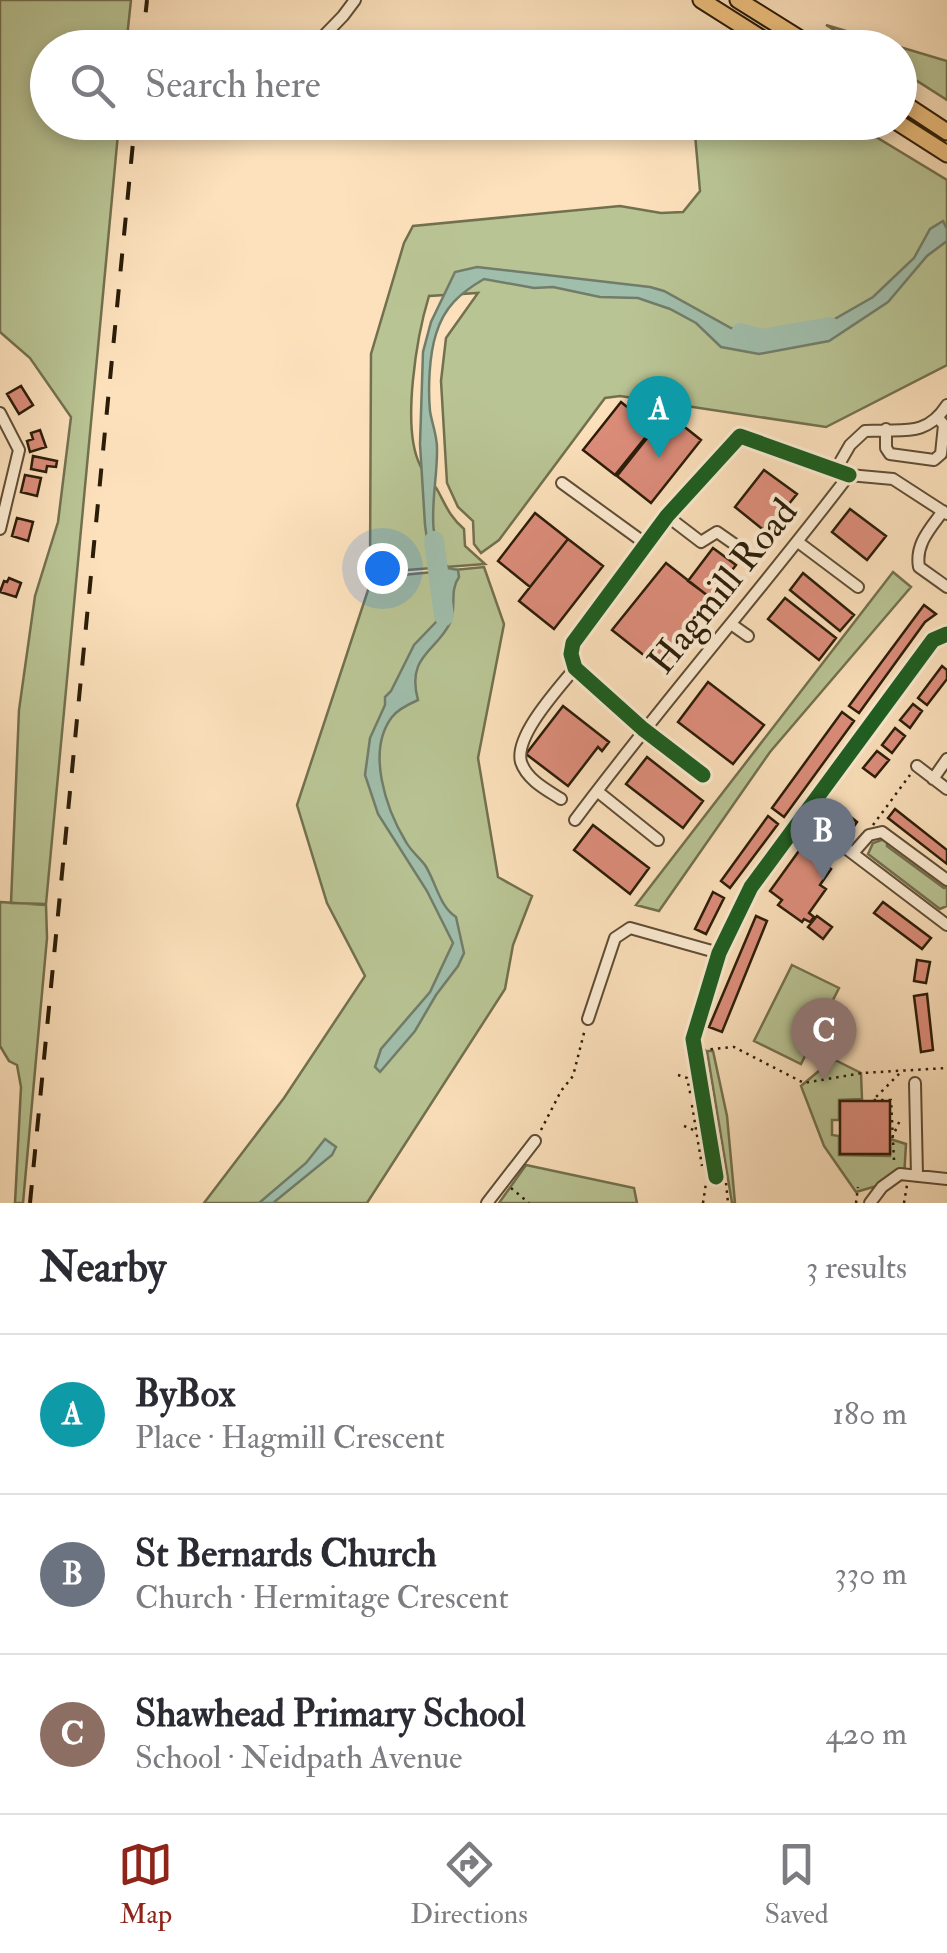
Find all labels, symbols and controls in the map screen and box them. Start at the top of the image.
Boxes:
search box [30,30,917,140]
icon: search [65,58,120,113]
text: Search here [145,61,321,109]
pin: A [626,376,692,458]
street label: Hagmill Road [637,489,808,684]
your location [357,543,408,594]
pin: B [790,798,856,880]
pin: C [792,998,856,1080]
text: Nearby [40,1242,166,1294]
text: 3 results [806,1248,907,1288]
text: ByBox [135,1370,236,1418]
text: A [62,1394,83,1434]
text: 180 m [833,1394,907,1434]
text: Place · Hagmill Crescent [135,1418,445,1458]
text: St Bernards Church [135,1530,437,1578]
text: B [62,1554,83,1594]
text: 330 m [834,1554,907,1594]
text: Church · Hermitage Crescent [135,1578,509,1618]
text: Shawhead Primary School [135,1690,525,1738]
text: C [61,1714,84,1754]
text: 420 m [826,1714,907,1754]
text: School · Neidpath Avenue [135,1738,462,1778]
tab: Map [118,1837,173,1932]
tab: Directions [410,1837,528,1932]
tab: Saved [765,1837,829,1932]

